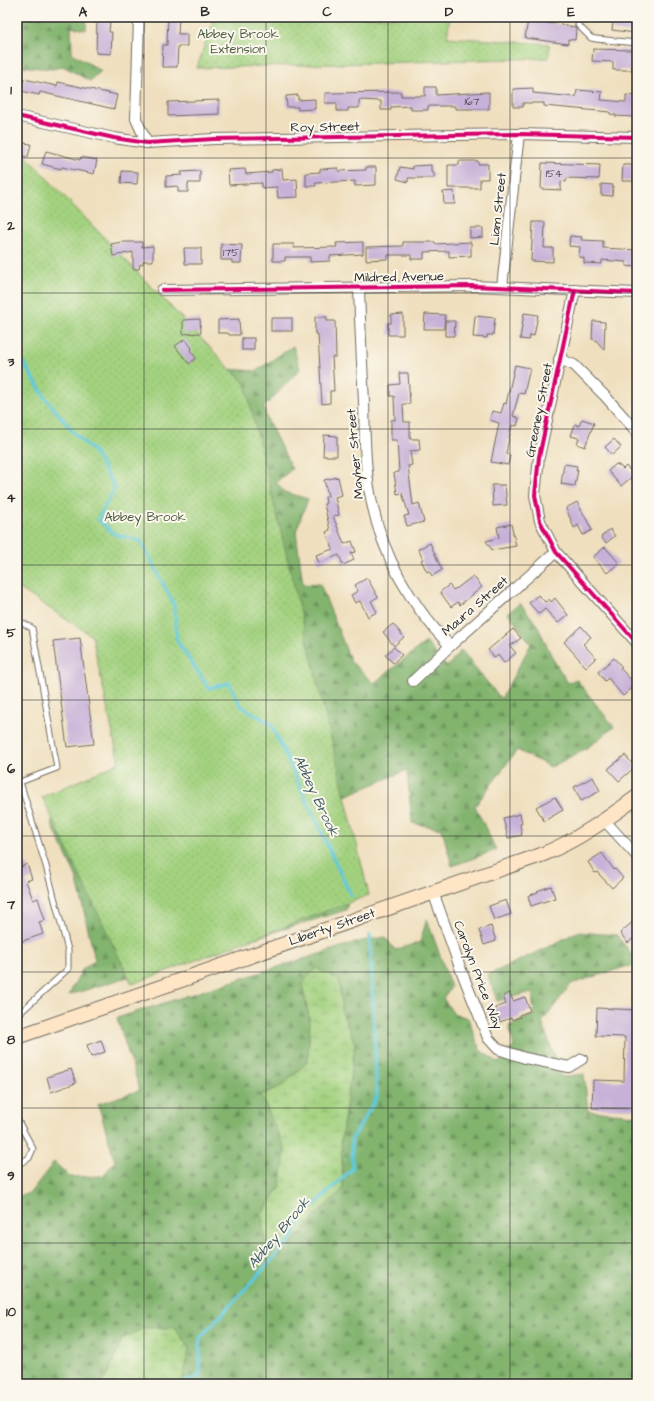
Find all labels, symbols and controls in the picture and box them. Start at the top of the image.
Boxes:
text: A [79,3,88,21]
text: B [200,3,210,21]
text: C [322,3,332,21]
text: D [445,3,454,21]
text: E [567,3,575,21]
park label: Abbey Brook Extension [197,25,279,58]
text: 1 [10,81,12,99]
house number: 167 [464,94,480,109]
street label: Roy Street [290,117,360,138]
house number: 154 [546,166,563,181]
street label: Liam Street [485,171,511,246]
text: 2 [6,217,15,235]
house number: 175 [223,245,239,260]
street label: Mildred Avenue [354,267,444,287]
text: 3 [7,353,15,371]
street label: Greaney Street [521,361,558,459]
street label: Mayher Street [342,407,369,500]
text: 4 [7,489,16,507]
park label: Abbey Brook [104,508,186,527]
street label: Maura Street [438,571,513,640]
text: 5 [6,624,16,642]
water label: Abbey Brook [288,752,344,840]
text: 6 [7,760,16,778]
text: 7 [6,896,16,914]
street label: Liberty Street [286,904,379,951]
street label: Carolyn Price Way [448,918,507,1032]
text: 8 [7,1031,16,1049]
text: 9 [7,1167,15,1185]
water label: Abbey Brook [243,1193,315,1273]
text: 10 [6,1303,17,1321]

